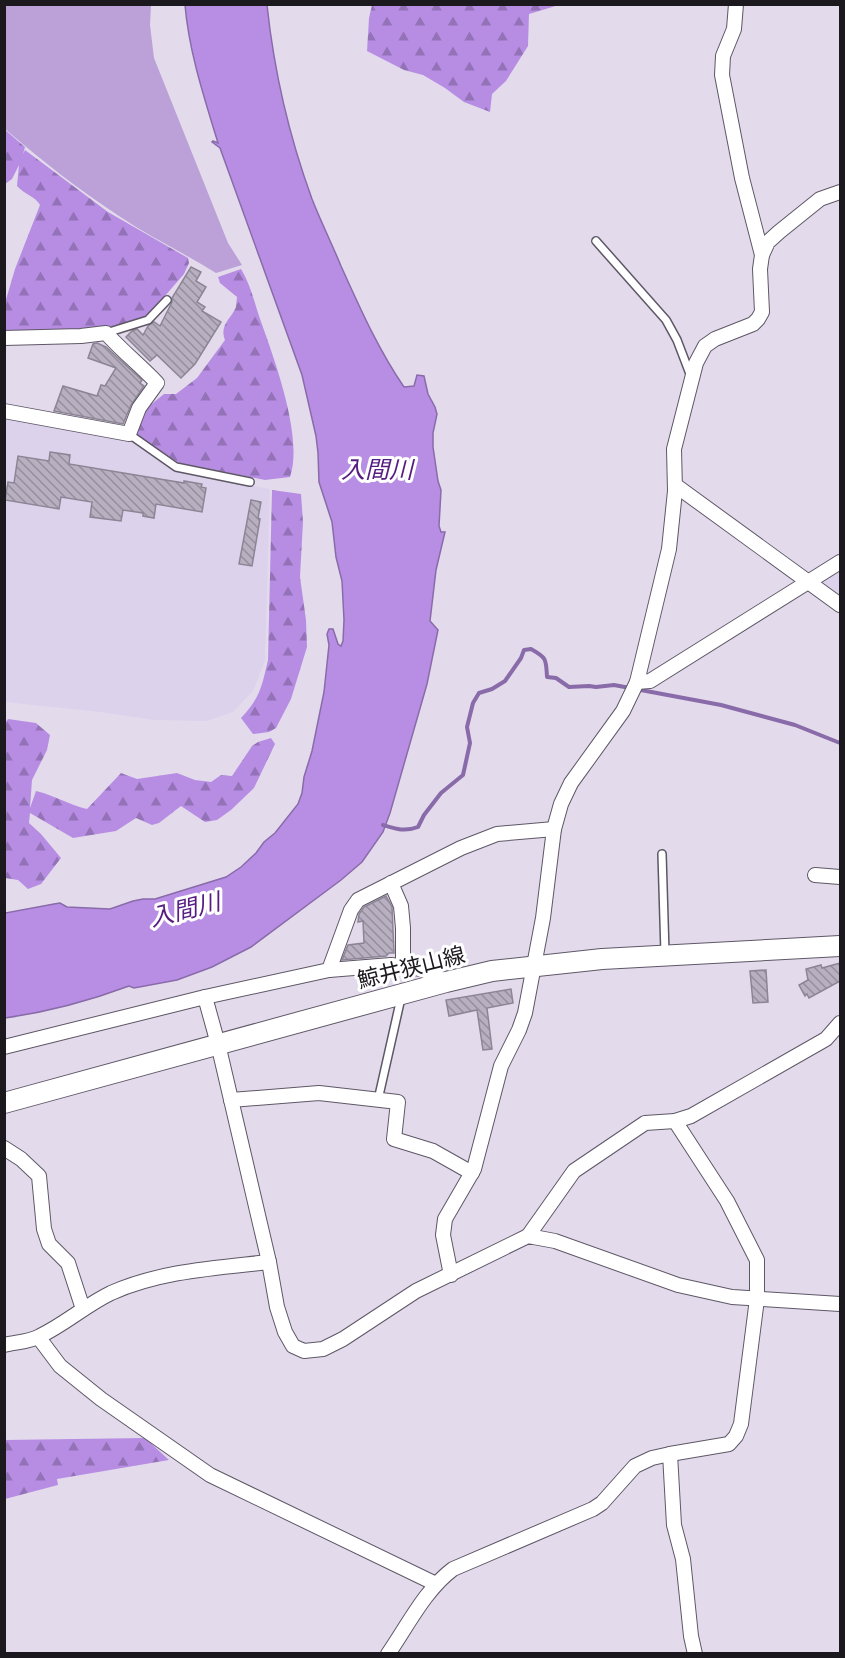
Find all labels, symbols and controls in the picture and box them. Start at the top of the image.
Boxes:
water label: 入間川 [341,454,416,485]
water label: 入間川 [146,885,226,933]
street label: 鯨井狭山線 [354,940,468,994]

